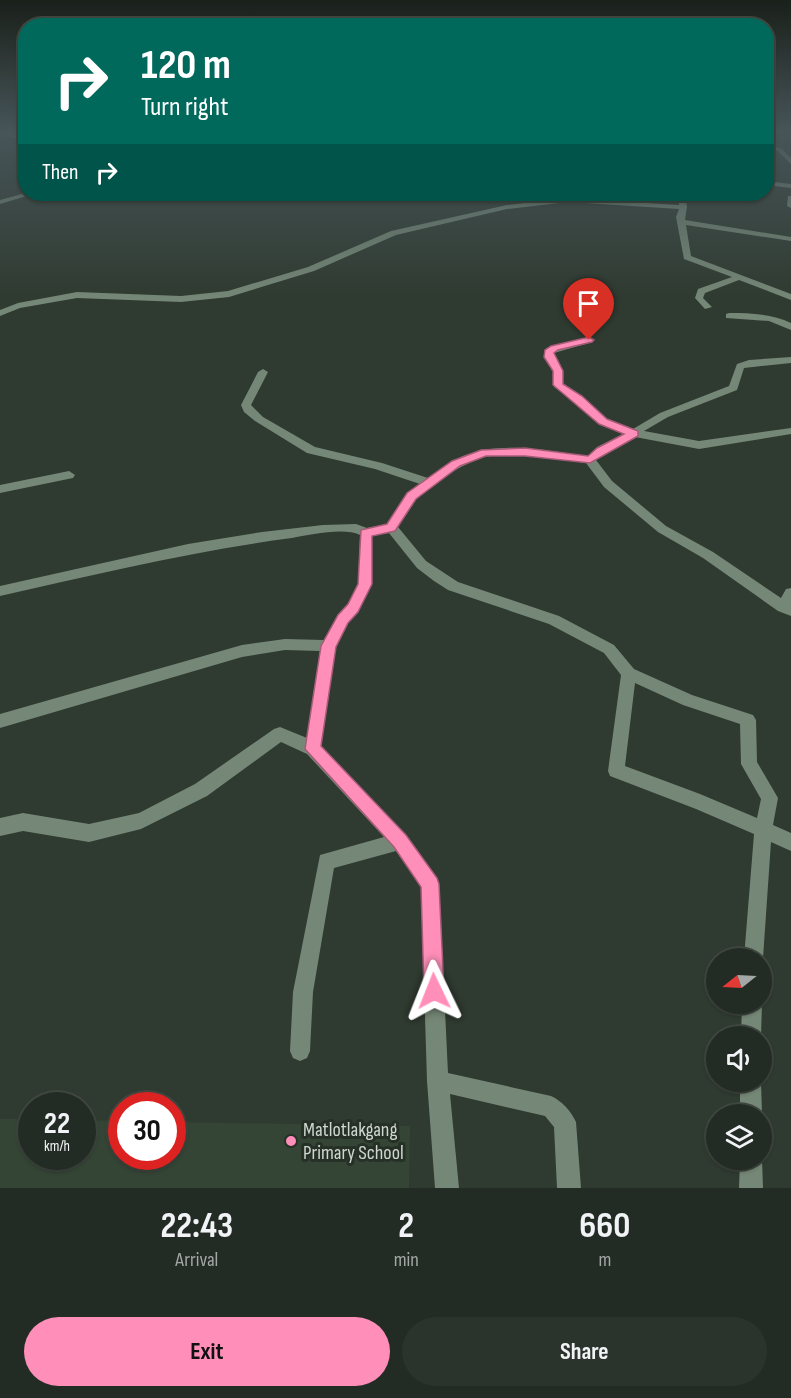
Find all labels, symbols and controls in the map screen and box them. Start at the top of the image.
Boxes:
text: 120 m [141,40,231,91]
icon: right [42,42,120,120]
text: Turn right [141,91,228,123]
icon: right [90,156,123,189]
text: Then [42,159,78,186]
pin [563,278,614,340]
icon: arrive [572,287,605,320]
north arrow [706,948,772,1014]
map controls [706,948,772,1170]
position arrow [402,959,466,1023]
button: sound [706,1026,772,1092]
speed limit sign: 30 [108,1092,186,1170]
button: layers [706,1104,772,1170]
text: 22 [44,1106,70,1142]
place label: Matlotlakgang Primary School [303,1118,404,1165]
marker: Matlotlakgang Primary School [284,1134,298,1148]
text: km/h [44,1137,70,1156]
text: 22:43 [161,1205,233,1248]
text: 2 [398,1205,414,1248]
text: 660 [579,1205,630,1248]
text: Arrival [175,1248,218,1272]
text: min [394,1248,419,1272]
text: m [598,1248,611,1272]
button: Exit [24,1317,390,1386]
button: Share [402,1317,767,1386]

